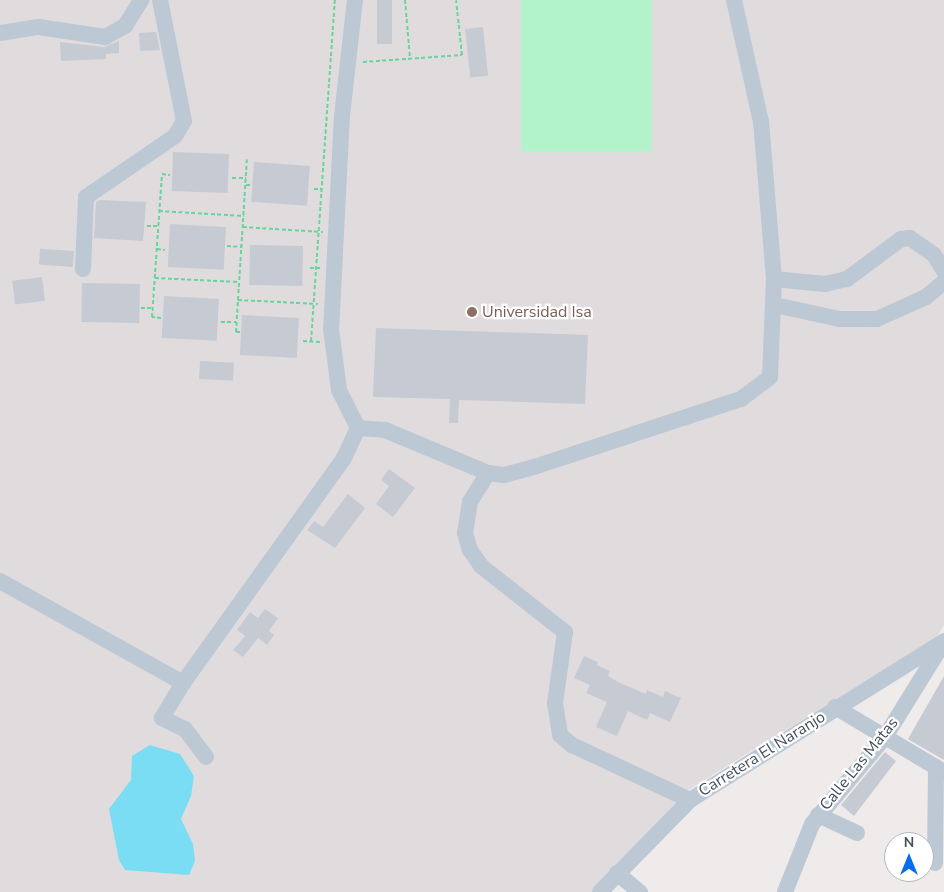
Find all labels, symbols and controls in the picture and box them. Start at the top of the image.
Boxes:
place label: Universidad Isa [482,302,592,322]
marker: Universidad Isa [466,306,478,318]
street label: Carretera El Naranjo [695,707,829,801]
street label: Calle Las Matas [816,714,902,814]
north arrow [884,832,934,882]
text: N [904,833,914,852]

